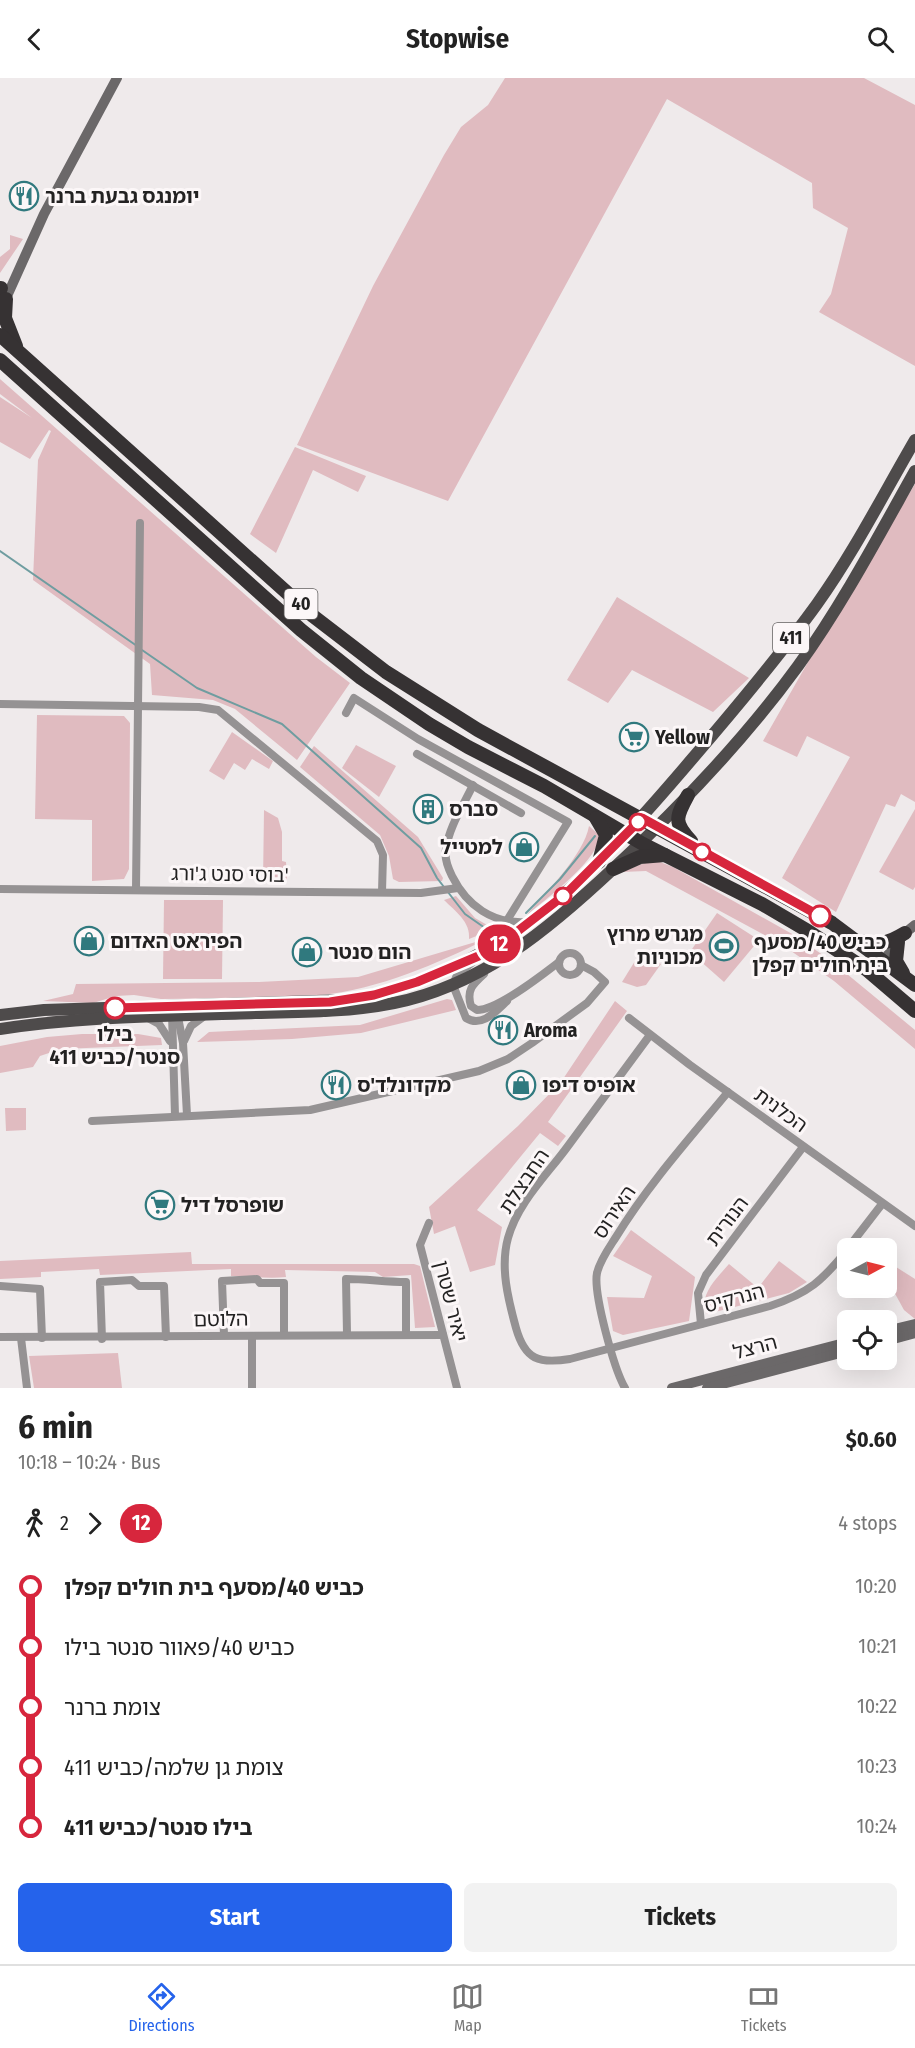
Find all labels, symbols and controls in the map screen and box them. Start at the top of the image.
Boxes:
icon: back [18,23,51,56]
text: Stopwise [406,23,509,55]
icon: search [864,23,897,56]
restaurant icon: יומנגס גבעת ברנר [8,180,40,212]
place label: יומנגס גבעת ברנר [45,184,199,208]
road number: 40 [284,589,318,619]
road number: 411 [773,623,809,653]
supermarket icon: Yellow [618,721,650,753]
place label: Yellow [654,725,710,749]
building icon: סברס [412,793,444,825]
place label: סברס [449,797,498,821]
unlabelled marker [629,813,647,831]
shop icon: למטייל [508,831,540,863]
place label: למטייל [440,835,503,859]
unlabelled marker [693,843,711,861]
street label: בוסי סנט ג'ורג' [171,861,289,887]
unlabelled marker [554,887,572,905]
marker: כביש 40/מסעף בית חולים קפלן [809,905,831,927]
place label: מגרש מרוץ מכוניות [607,922,703,969]
line badge: 12 [472,924,526,964]
shop icon: הפיראט האדום [73,925,105,957]
place label: הפיראט האדום [110,929,242,953]
sports icon: מגרש מרוץ מכוניות [708,930,740,962]
place label: כביש 40/מסעף בית חולים קפלן [752,930,888,977]
text: 12 [490,931,508,957]
shop icon: הום סנטר [291,936,323,968]
place label: הום סנטר [328,940,411,964]
marker: בילו סנטר/כביש 411 [104,997,126,1019]
restaurant icon: Aroma [487,1014,519,1046]
place label: Aroma [523,1018,578,1042]
place label: בילו סנטר/כביש 411 [50,1022,180,1069]
restaurant icon: מקדונלד'ס [320,1069,352,1101]
shop icon: אופיס דיפו [505,1069,537,1101]
place label: מקדונלד'ס [357,1073,451,1097]
place label: אופיס דיפו [542,1073,636,1097]
street label: הכלנית [750,1083,812,1137]
street label: החבצלת [494,1144,554,1218]
street label: האירוס [587,1181,641,1243]
supermarket icon: שופרסל דיל [144,1189,176,1221]
street label: הנורית [701,1192,753,1250]
place label: שופרסל דיל [181,1193,284,1217]
north arrow [837,1238,897,1298]
map controls [837,1238,897,1370]
street label: יאיר שטרן [429,1258,473,1344]
street label: הנרקיס [701,1278,767,1318]
street label: הלוטם [193,1307,249,1331]
button: locate [837,1310,897,1370]
street label: הרצל [730,1330,780,1364]
text: 6 min [18,1407,93,1447]
text: $0.60 [846,1426,897,1453]
text: 10:18 – 10:24 · Bus [18,1450,160,1474]
icon: walk [18,1507,51,1540]
icon: forward [78,1507,111,1540]
text: 12 [132,1510,150,1536]
text: 2 [60,1511,69,1535]
text: 4 stops [838,1511,897,1535]
text: כביש 40/מסעף בית חולים קפלן [64,1574,364,1601]
text: 10:20 [855,1574,897,1598]
text: כביש 40/פאוור סנטר בילו [64,1634,295,1661]
text: 10:21 [858,1634,897,1658]
text: צומת ברנר [64,1694,161,1721]
text: 10:22 [857,1694,897,1718]
text: צומת גן שלמה/כביש 411 [64,1754,284,1781]
text: 10:23 [857,1754,897,1778]
text: בילו סנטר/כביש 411 [64,1814,253,1841]
text: 10:24 [856,1814,897,1838]
button: Start [18,1883,452,1952]
button: Tickets [464,1883,897,1952]
tab: Directions [128,1980,195,2035]
tab: Map [451,1980,484,2035]
tab: Tickets [741,1980,787,2035]

